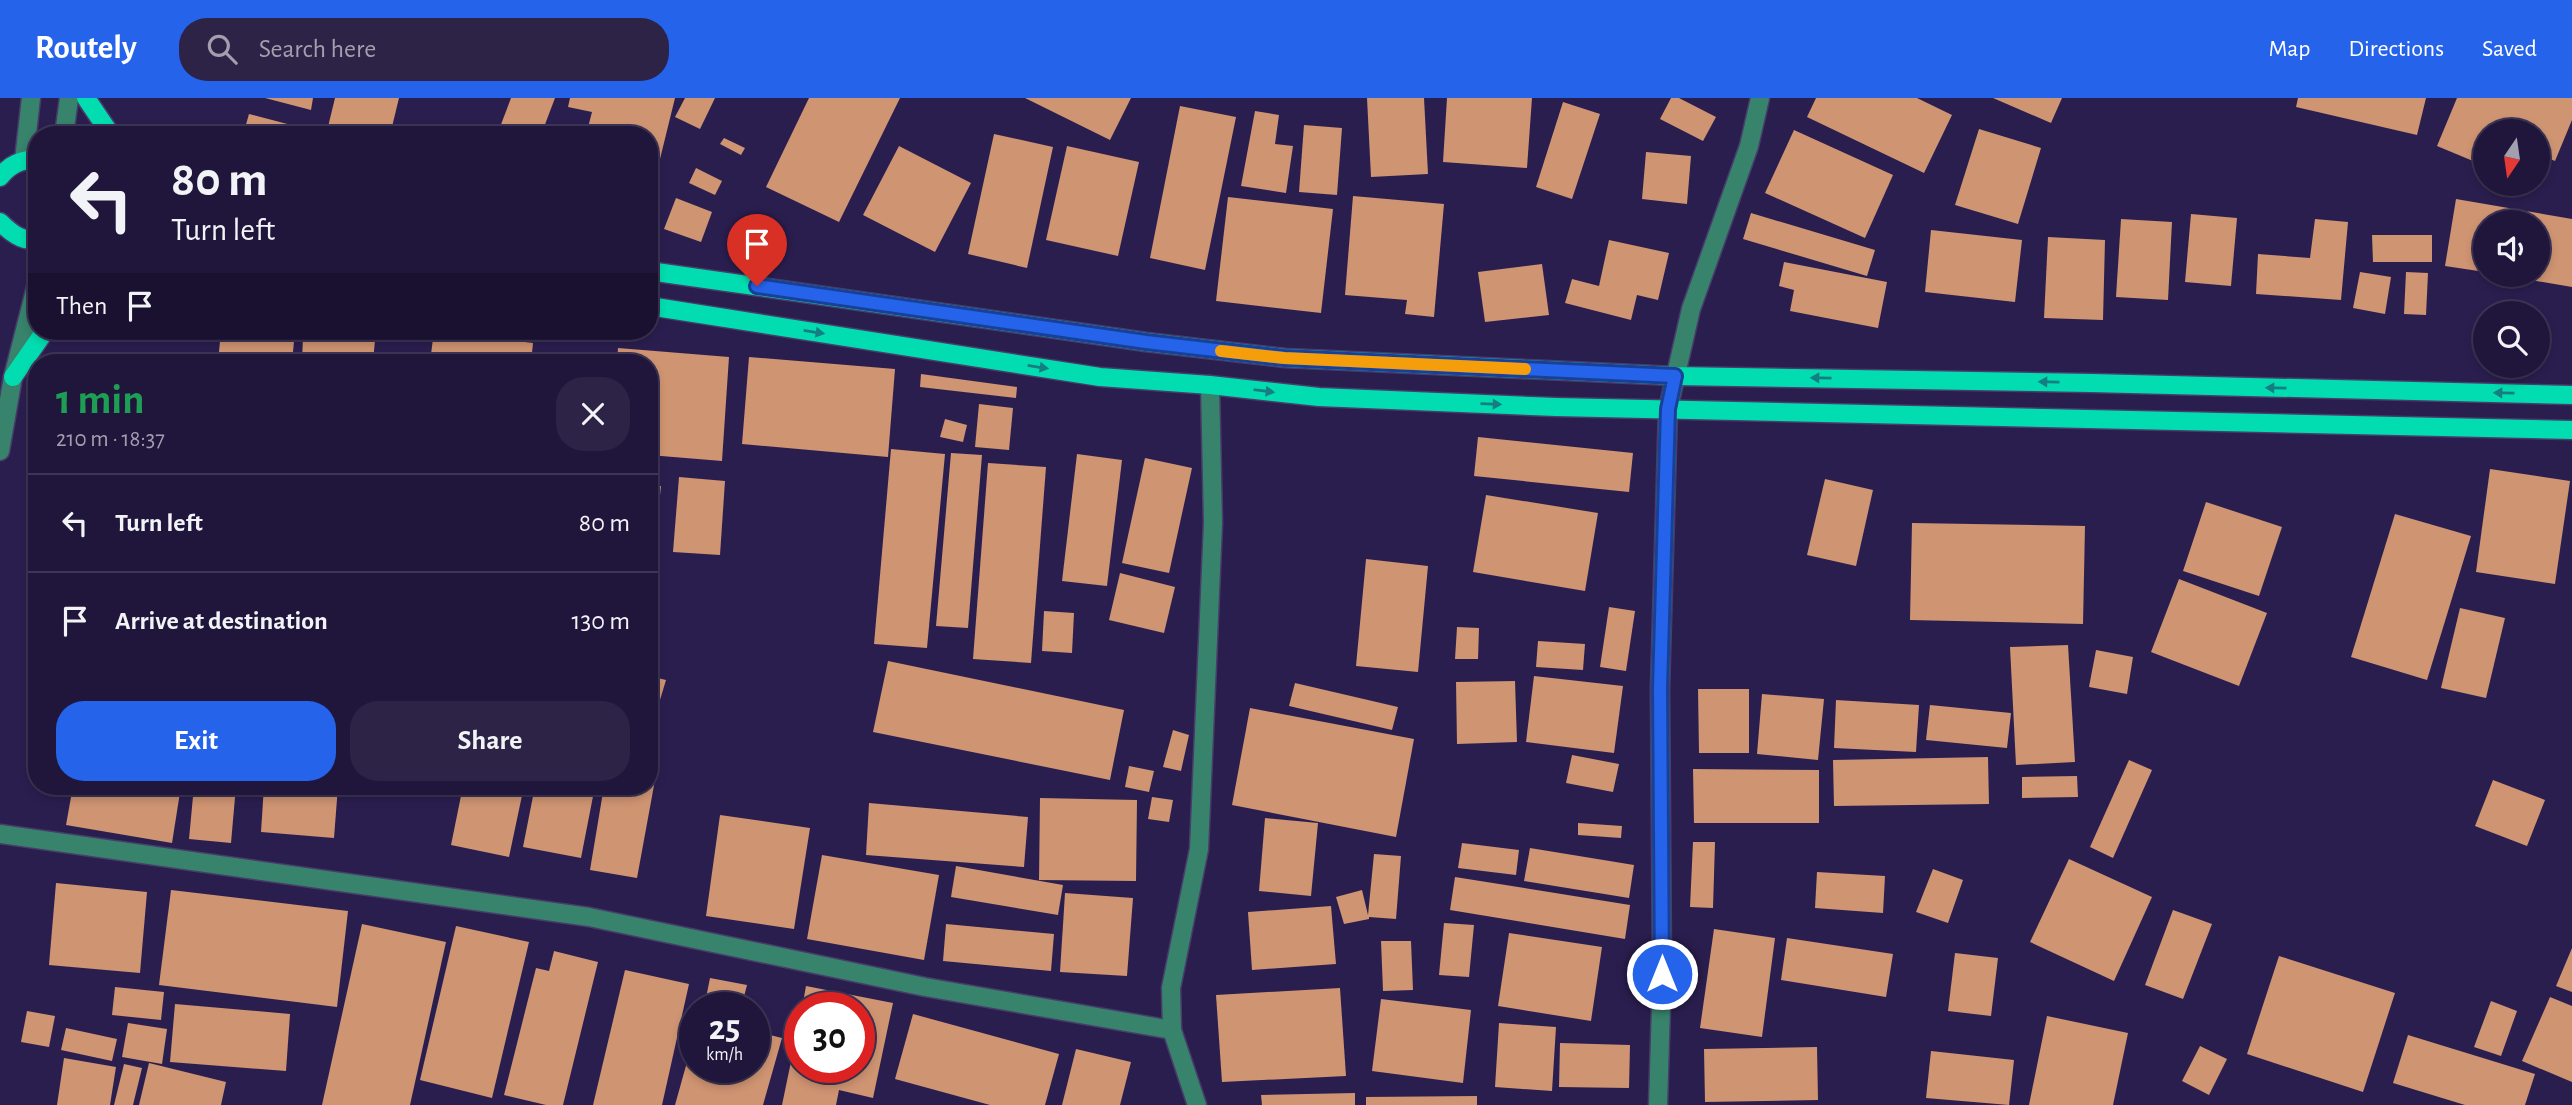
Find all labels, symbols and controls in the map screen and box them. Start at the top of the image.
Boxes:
search box [179,18,669,81]
icon: search [203,30,241,68]
text: Routely [35,32,137,65]
text: Search here [259,36,376,62]
text: Map [2268,37,2310,61]
text: Directions [2348,37,2444,61]
text: Saved [2482,37,2537,61]
north arrow [2473,119,2550,196]
map controls [2473,119,2550,378]
icon: left [56,154,147,245]
text: 80 m [171,156,268,205]
button: sound [2473,210,2550,287]
text: Turn left [171,214,275,246]
pin [727,214,787,286]
icon: arrive [738,225,776,263]
icon: arrive [121,287,159,325]
text: Then [56,293,107,319]
button: search [2473,301,2550,378]
one-way arrow [803,326,825,337]
one-way arrow [1027,362,1049,373]
one-way arrow [1810,372,1832,384]
one-way arrow [2038,376,2060,388]
button: close [556,377,630,451]
text: 1 min [56,379,145,421]
one-way arrow [2265,382,2287,393]
one-way arrow [1253,386,1275,397]
one-way arrow [2493,388,2515,399]
one-way arrow [1480,399,1502,410]
text: 210 m · 18:37 [56,428,165,451]
icon: left [56,504,94,542]
text: Turn left [115,510,203,536]
text: 80 m [579,510,630,536]
icon: arrive [56,602,94,640]
text: Arrive at destination [115,608,328,634]
text: 130 m [572,608,630,634]
button: Exit [56,701,336,781]
button: Share [350,701,630,781]
position arrow [1625,937,1699,1011]
speed limit sign: 30 [784,992,875,1083]
text: 25 [709,1011,740,1046]
text: km/h [706,1046,743,1064]

